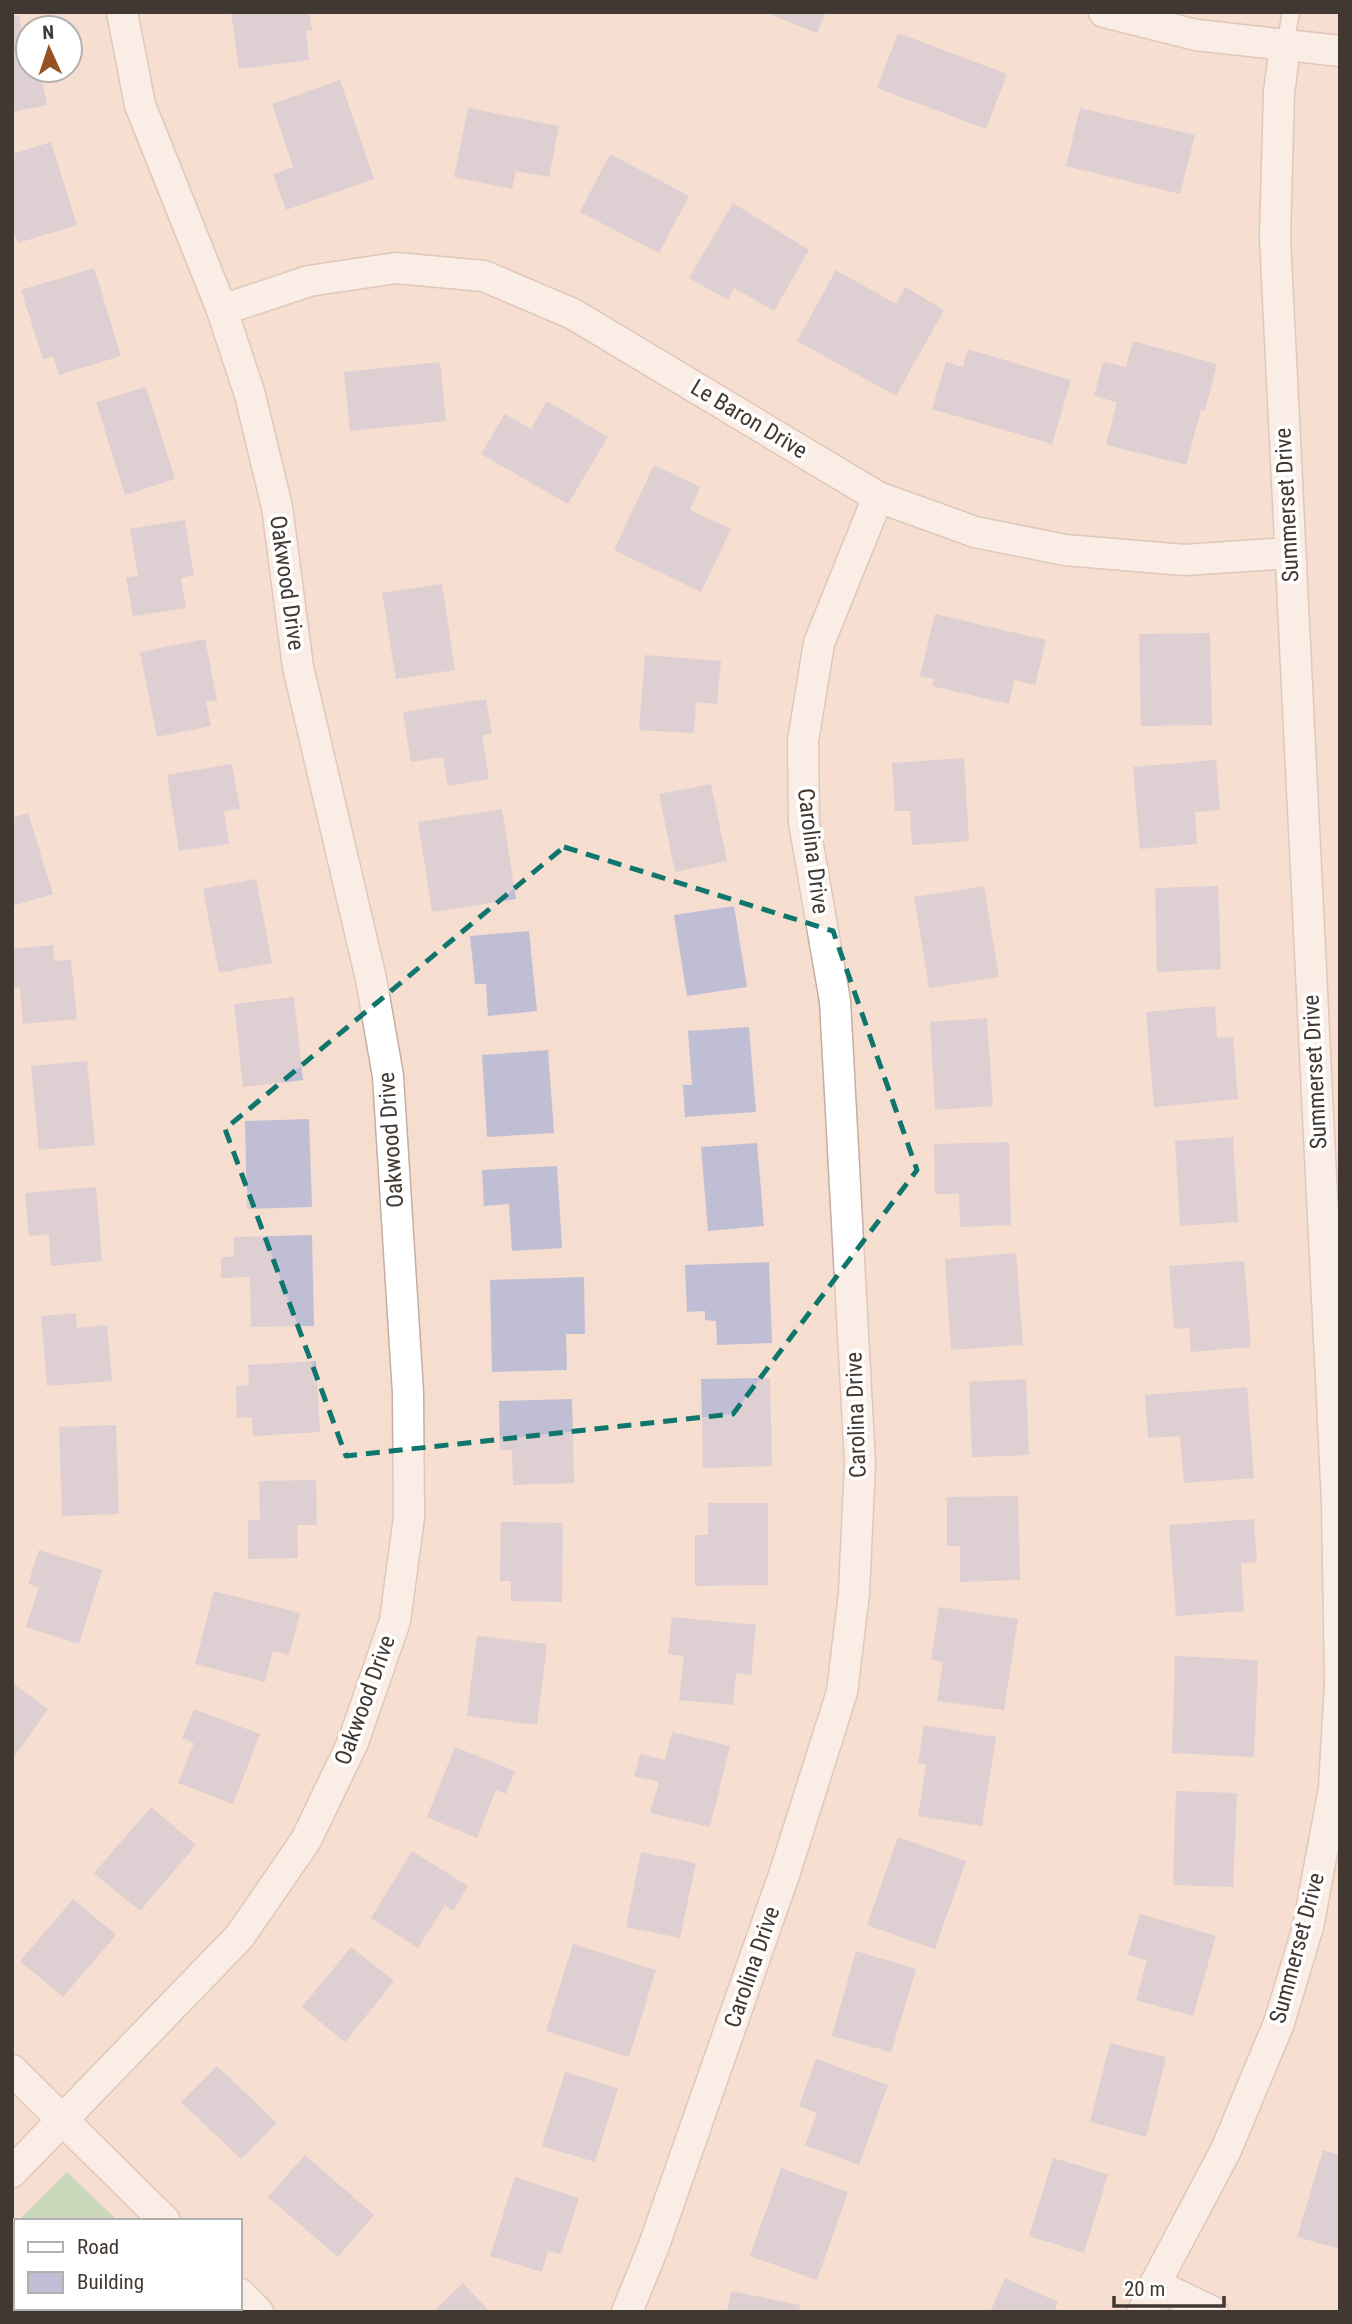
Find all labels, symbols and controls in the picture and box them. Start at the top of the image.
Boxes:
north arrow [14,14,84,84]
text: N [42,21,55,44]
street label: Le Baron Drive [686,374,812,464]
street label: Summerset Drive [1269,427,1305,583]
street label: Oakwood Drive [264,514,310,652]
street label: Carolina Drive [792,787,834,915]
street label: Summerset Drive [1297,994,1333,1150]
street label: Oakwood Drive [373,1071,409,1209]
street label: Carolina Drive [840,1351,872,1479]
street label: Oakwood Drive [329,1632,401,1768]
street label: Summerset Drive [1264,1870,1330,2026]
street label: Carolina Drive [719,1903,785,2031]
legend [14,2219,242,2310]
text: Road [77,2235,119,2259]
scale bar [1114,2264,1224,2308]
text: Building [77,2270,144,2294]
text: 20 m [1124,2277,1165,2301]

